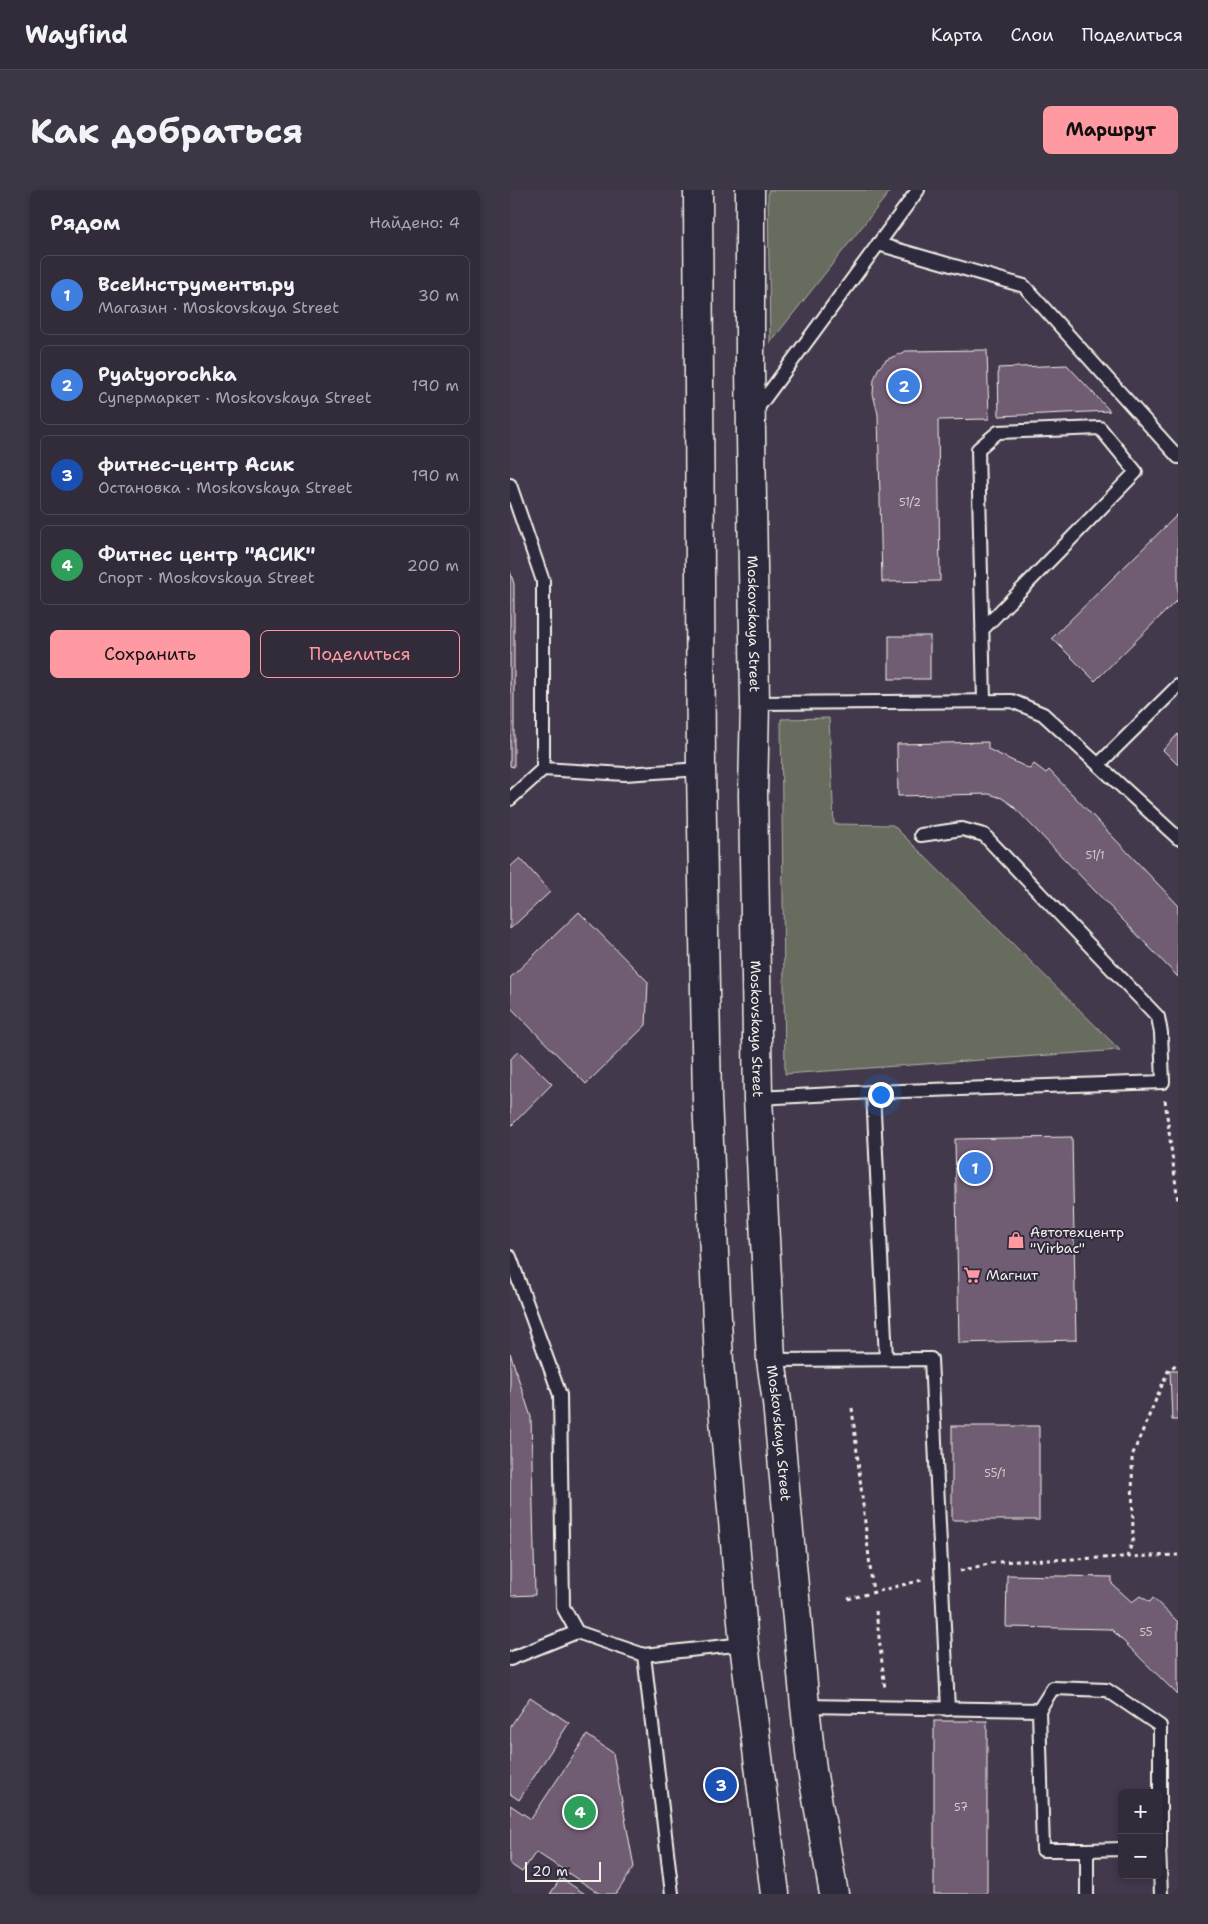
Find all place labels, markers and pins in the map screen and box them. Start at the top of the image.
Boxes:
pin: 2 [888,367,920,405]
pin: 1 [959,1149,991,1187]
place label: Автотехцентр "Virbac" [1030,1223,1124,1257]
shop icon: Автотехцентр "Virbac" [1006,1230,1026,1250]
supermarket icon: Магнит [962,1265,982,1285]
place label: Магнит [986,1266,1039,1284]
pin: 3 [705,1766,737,1804]
pin: 4 [564,1793,596,1831]

